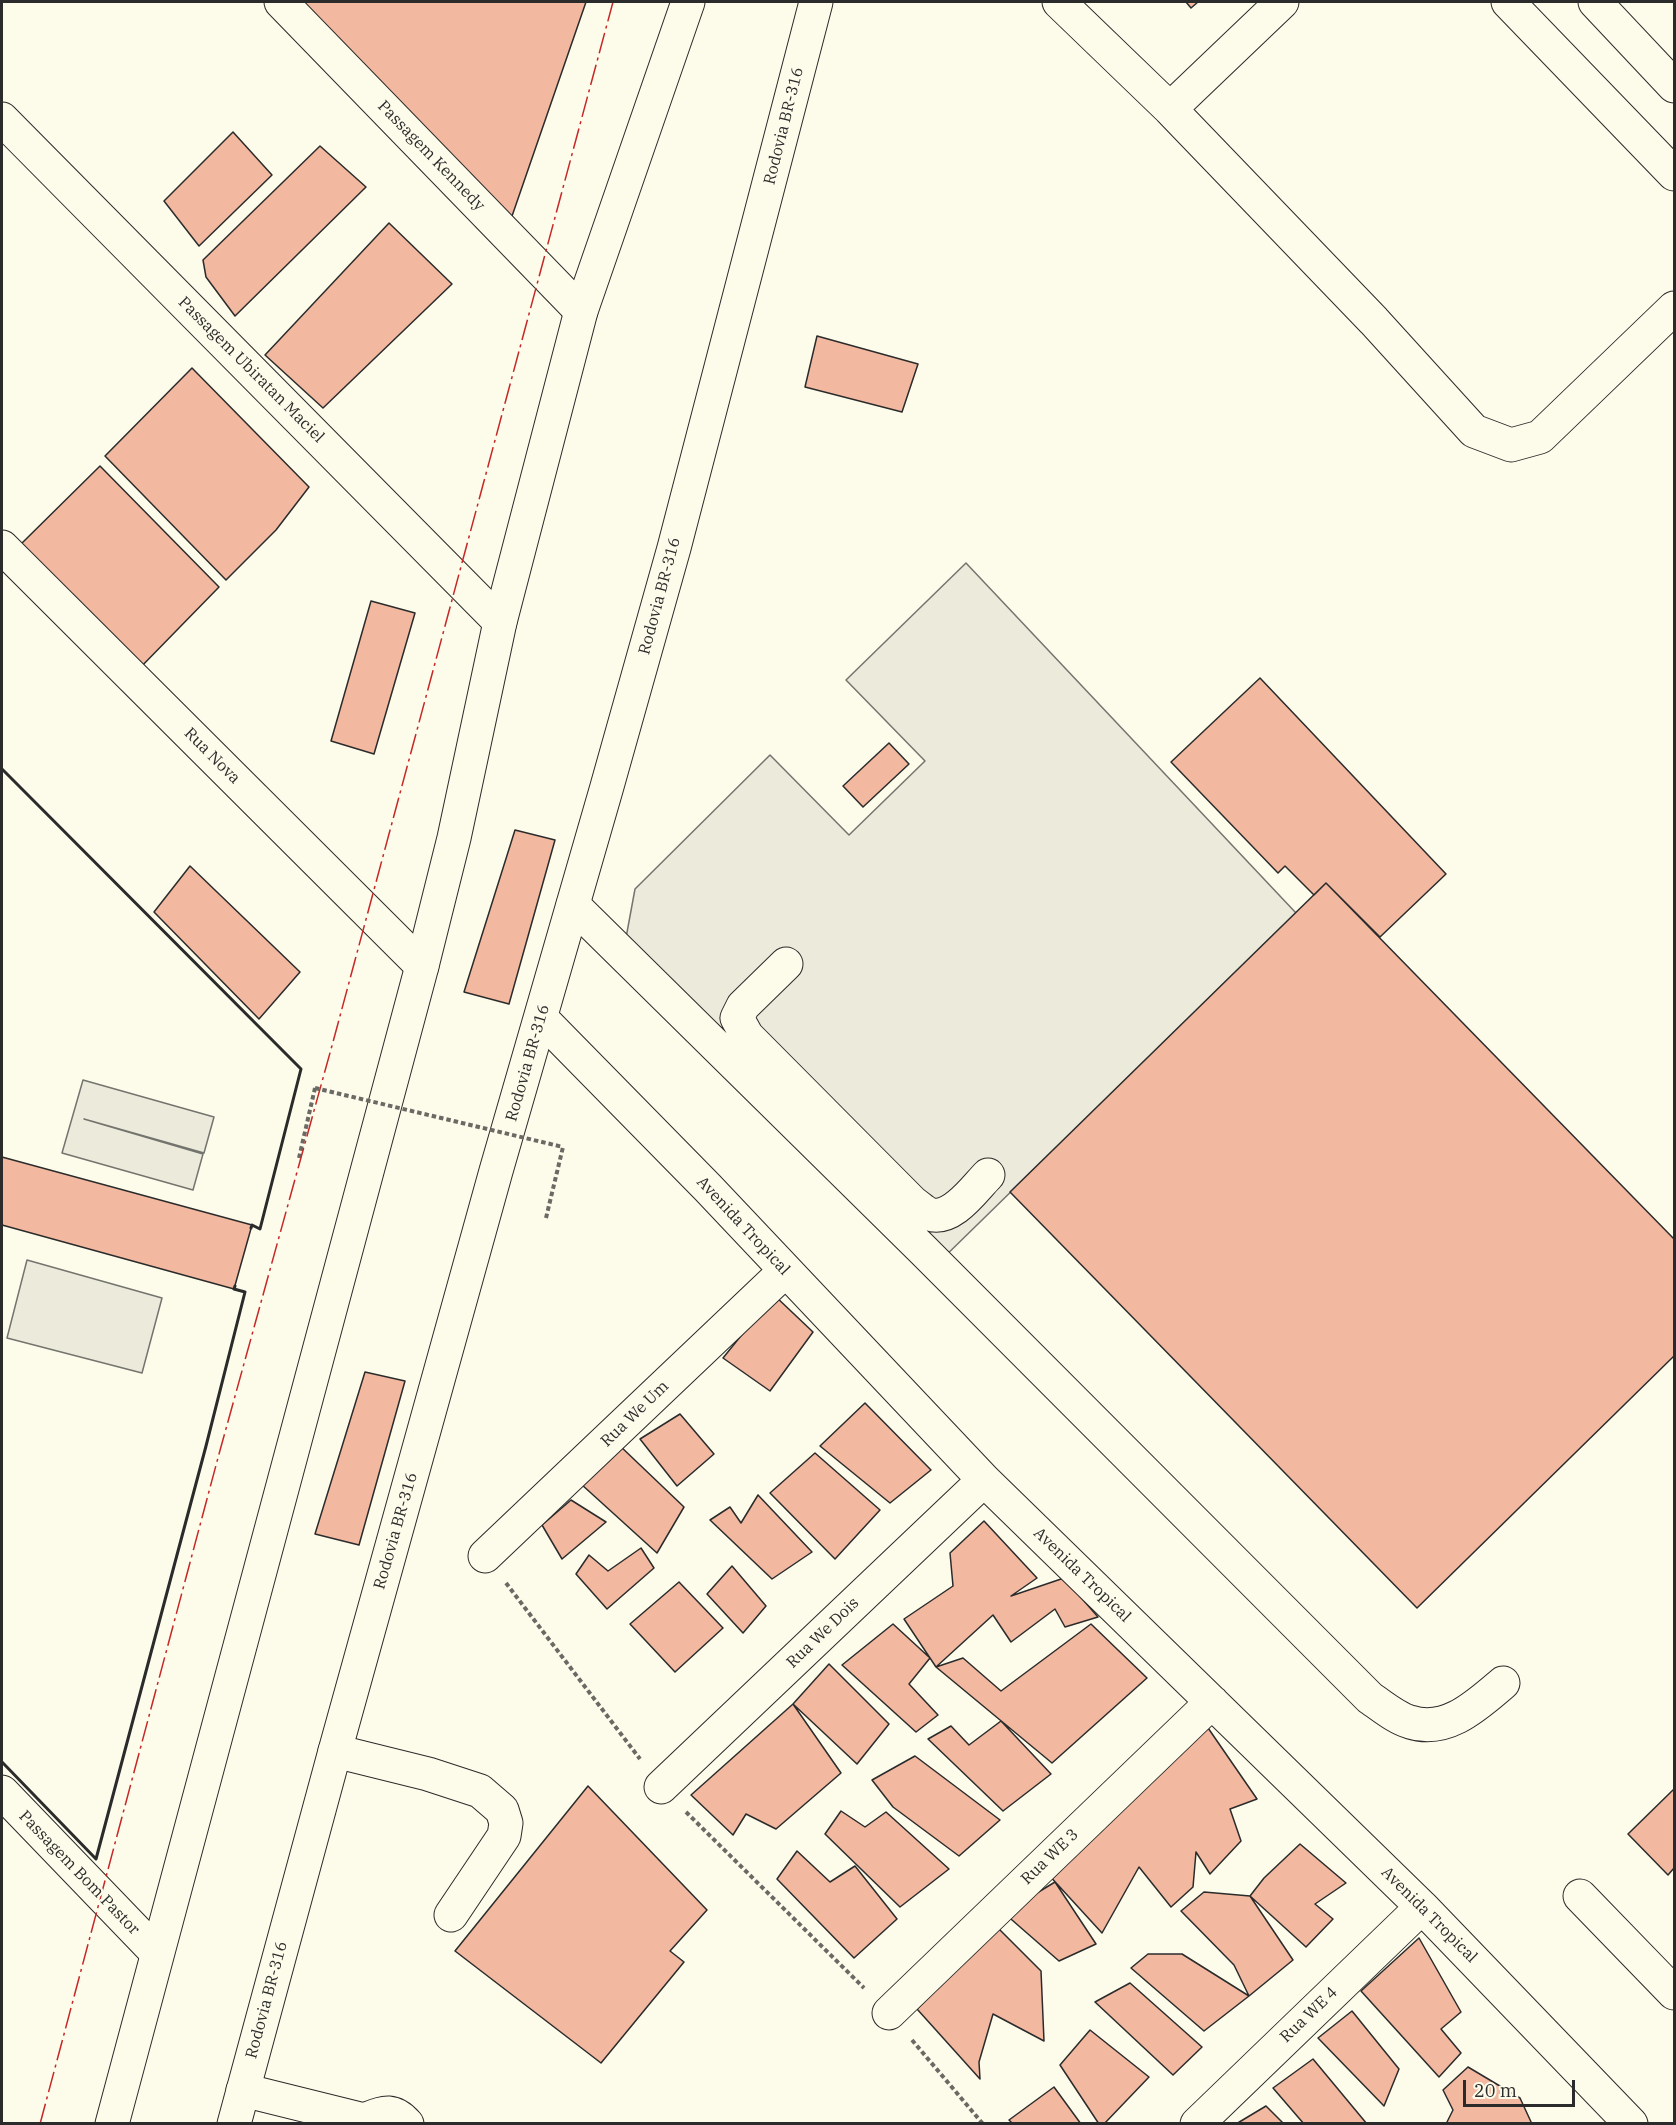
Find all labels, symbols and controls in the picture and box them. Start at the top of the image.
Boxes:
street label: Rodovia BR-316 [760,65,808,187]
street label: Passagem Kennedy [373,97,489,215]
street label: Passagem Ubiratan Maciel [174,293,328,447]
street label: Rodovia BR-316 [635,535,685,657]
street label: Rua Nova [180,724,244,788]
street label: Rodovia BR-316 [502,1002,554,1124]
street label: Avenida Tropical [692,1173,794,1279]
street label: Rua We Um [597,1377,673,1451]
street label: Rodovia BR-316 [370,1470,422,1592]
street label: Avenida Tropical [1029,1524,1135,1626]
street label: Rua We Dois [783,1594,863,1672]
street label: Passagem Bom Pastor [15,1807,143,1939]
street label: Rua WE 3 [1017,1825,1083,1889]
street label: Avenida Tropical [1377,1863,1481,1967]
street label: Rodovia BR-316 [242,1939,292,2061]
street label: Rua WE 4 [1276,1983,1342,2047]
scale bar [1466,2068,1578,2106]
text: 20 m [1474,2079,1517,2102]

